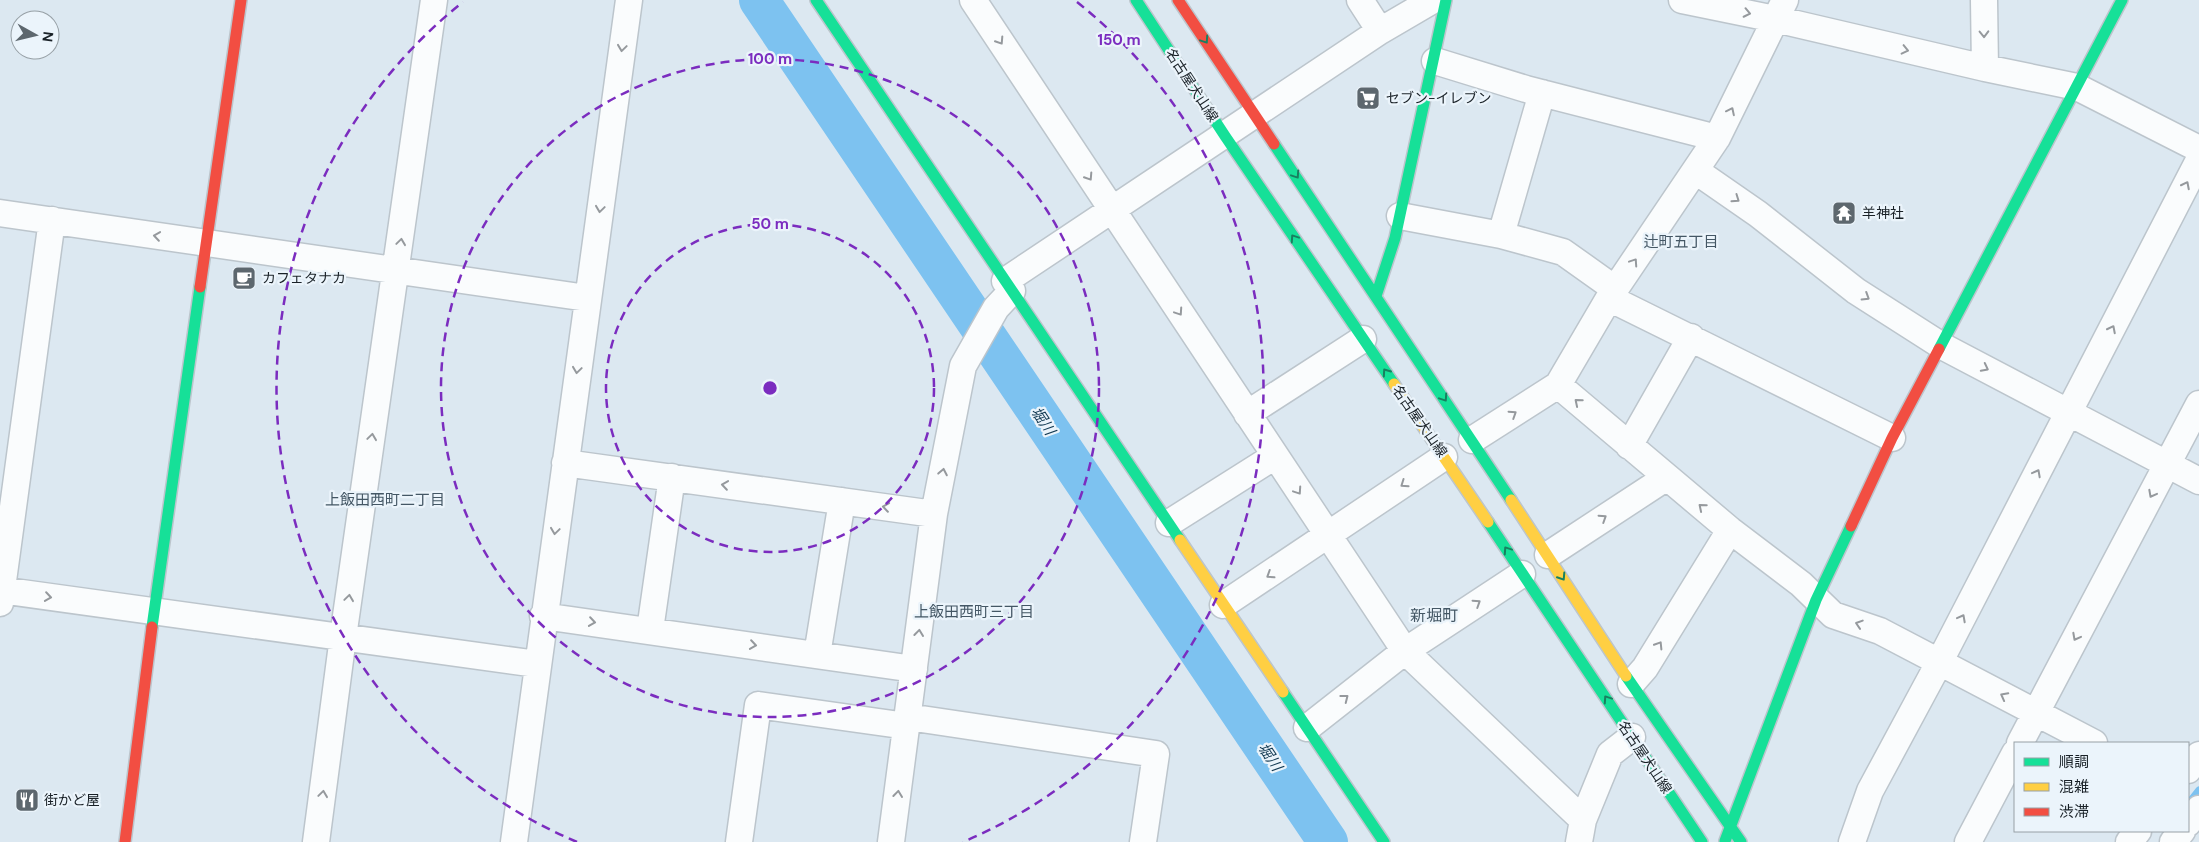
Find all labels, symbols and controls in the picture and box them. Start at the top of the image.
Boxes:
one-way arrow [1742,8,1751,18]
north arrow [10,10,60,60]
text: N [38,30,57,43]
text: 150 m [1098,30,1141,50]
one-way arrow [1979,30,1989,38]
one-way arrow [994,35,1003,44]
one-way arrow [1199,35,1208,44]
one-way arrow [1901,44,1910,55]
one-way arrow [617,45,628,53]
street label: 名古屋犬山線 [1162,45,1222,125]
text: 100 m [748,49,792,69]
supermarket icon: セブン-イレブン [1355,85,1381,111]
place label: セブン-イレブン [1386,89,1492,107]
one-way arrow [1725,107,1735,116]
one-way arrow [1290,169,1299,179]
one-way arrow [1083,171,1092,180]
one-way arrow [2180,181,2190,190]
one-way arrow [1731,193,1740,202]
temple icon: 羊神社 [1831,200,1857,226]
place label: 羊神社 [1862,204,1904,222]
one-way arrow [595,206,606,214]
text: 50 m [751,214,789,234]
one-way arrow [153,231,161,242]
district label: 辻町五丁目 [1643,232,1719,252]
one-way arrow [1291,234,1300,243]
one-way arrow [395,237,405,246]
one-way arrow [1628,259,1637,268]
cafe icon: カフェタナカ [231,265,257,291]
place label: カフェタナカ [262,269,346,287]
one-way arrow [1860,291,1869,301]
one-way arrow [1173,306,1182,316]
one-way arrow [2106,325,2116,334]
one-way arrow [1980,362,1989,372]
one-way arrow [573,366,583,375]
one-way arrow [1383,368,1392,378]
centre of rings [761,379,779,397]
street label: 名古屋犬山線 [1389,381,1451,461]
one-way arrow [1438,392,1447,402]
one-way arrow [1574,399,1583,408]
water label: 堀川 [1026,403,1061,441]
one-way arrow [1508,411,1517,420]
one-way arrow [367,433,377,441]
one-way arrow [937,467,947,476]
one-way arrow [2031,470,2041,479]
one-way arrow [1400,478,1410,487]
one-way arrow [721,480,730,490]
one-way arrow [1292,485,1301,495]
one-way arrow [2148,488,2158,497]
district label: 上飯田西町二丁目 [325,490,445,510]
one-way arrow [882,502,890,513]
one-way arrow [1699,503,1708,512]
one-way arrow [1598,515,1607,525]
one-way arrow [550,527,561,535]
one-way arrow [1503,546,1513,555]
one-way arrow [1266,569,1275,578]
one-way arrow [1556,572,1566,581]
one-way arrow [44,591,53,601]
one-way arrow [343,594,354,602]
one-way arrow [1472,600,1481,610]
district label: 上飯田西町三丁目 [914,602,1034,622]
district label: 新堀町 [1410,605,1458,626]
one-way arrow [1956,614,1966,623]
one-way arrow [588,616,596,627]
one-way arrow [1855,619,1864,629]
one-way arrow [913,628,924,636]
one-way arrow [2072,632,2082,641]
one-way arrow [748,640,757,650]
one-way arrow [1653,642,1663,651]
one-way arrow [2001,692,2010,702]
one-way arrow [1339,695,1348,703]
one-way arrow [1604,696,1613,705]
street label: 名古屋犬山線 [1614,717,1676,797]
water label: 堀川 [1253,739,1288,777]
legend [2014,742,2189,832]
text: 順調 [2059,752,2089,772]
text: 混雑 [2059,777,2089,797]
restaurant icon: 街かど屋 [14,787,40,813]
one-way arrow [317,789,327,798]
one-way arrow [892,789,902,798]
place label: 街かど屋 [44,791,100,809]
text: 渋滞 [2059,802,2089,822]

